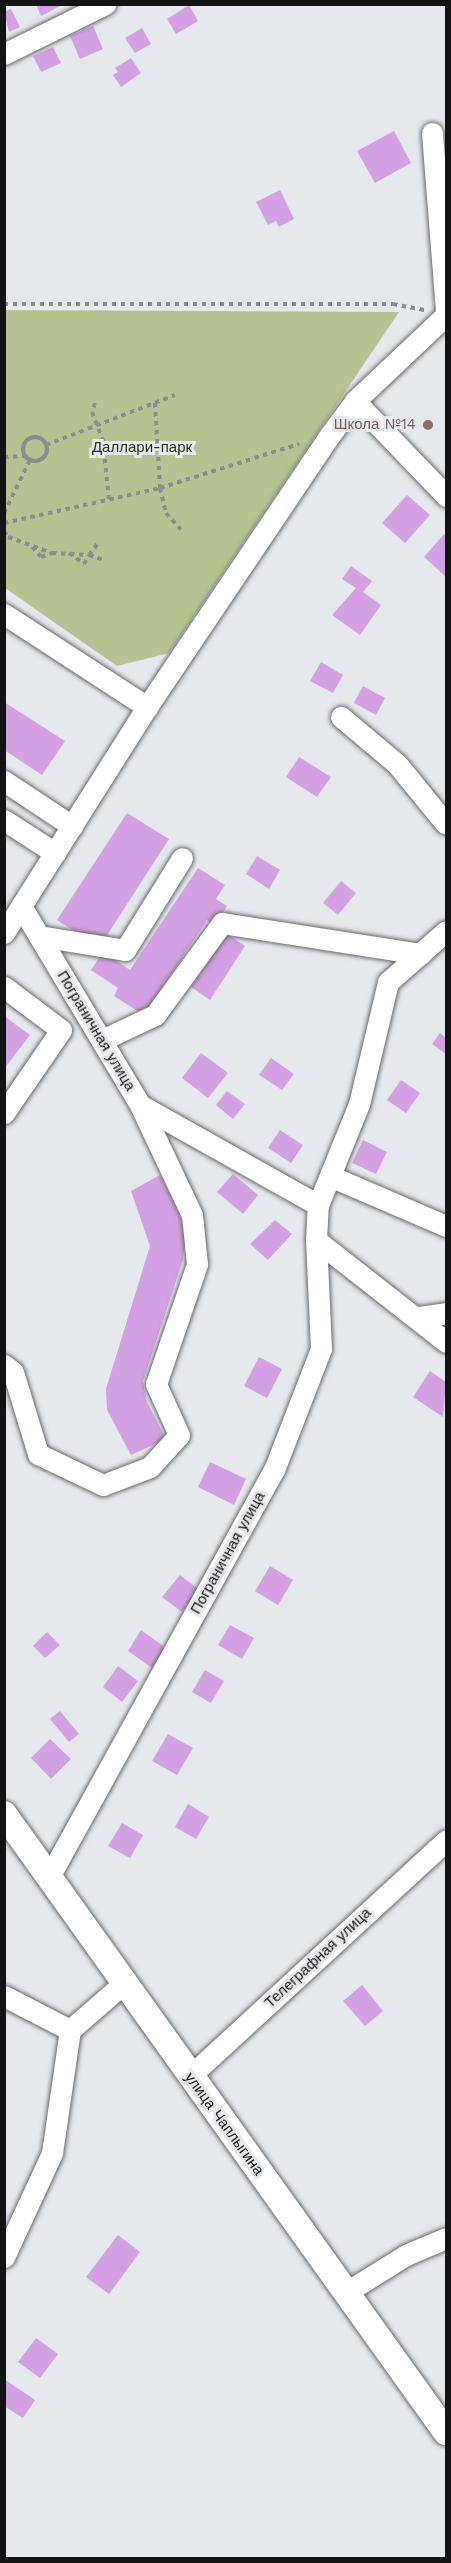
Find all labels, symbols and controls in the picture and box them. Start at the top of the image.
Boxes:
place label: Школа №14 [334,416,416,434]
marker: Школа №14 [421,418,435,432]
park label: Даллари-парк [92,439,192,457]
street label: Пограничная улица [53,968,139,1094]
street label: Пограничная улица [187,1489,269,1617]
street label: Телеграфная улица [261,1904,375,2012]
street label: улица Чаплыгина [181,2069,267,2179]

